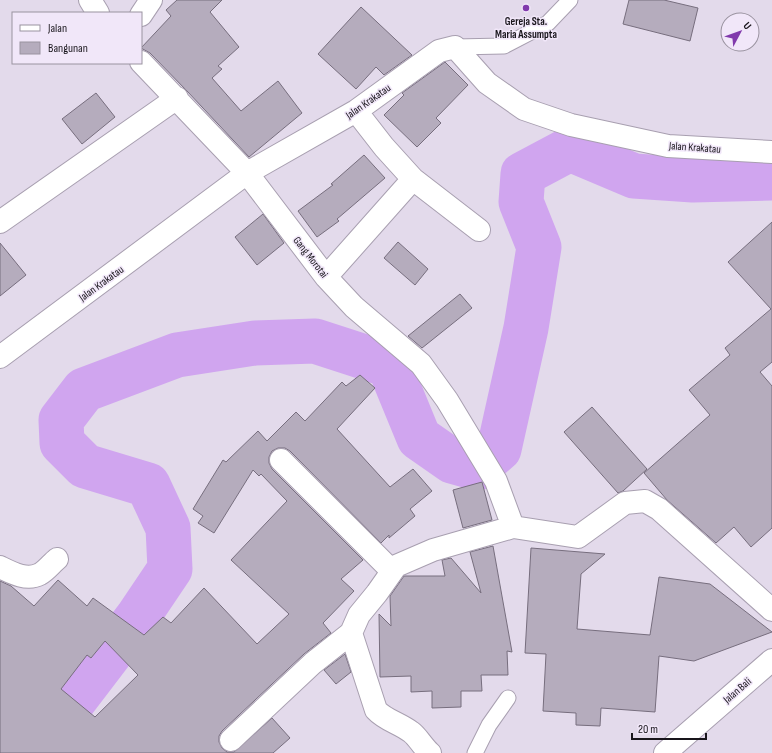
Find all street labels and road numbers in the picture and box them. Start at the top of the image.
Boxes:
street label: Jalan Krakatau [342,81,394,122]
street label: Jalan Krakatau [668,139,722,156]
street label: Gang Morotai [290,234,331,281]
street label: Jalan Krakatau [76,263,126,305]
street label: Jalan Bali [720,675,754,707]

